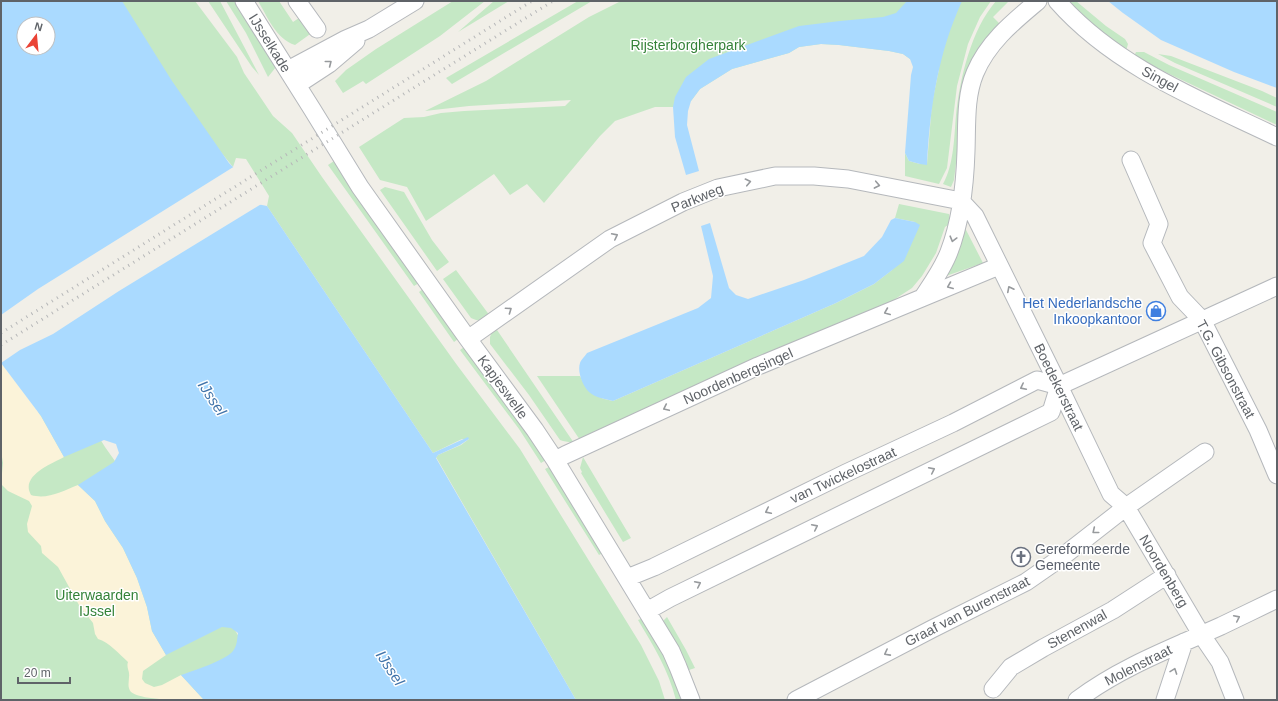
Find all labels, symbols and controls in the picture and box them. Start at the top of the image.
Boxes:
street label: IJsselkade [246,11,294,75]
north arrow [16,16,56,56]
text: N [33,20,44,33]
park label: Rijsterborgherpark [630,37,747,53]
one-way arrow [325,61,332,68]
street label: Singel [1139,63,1181,95]
one-way arrow [745,178,751,186]
street label: Parkweg [669,180,725,216]
one-way arrow [874,180,880,188]
one-way arrow [611,234,619,241]
one-way arrow [949,236,957,242]
one-way arrow [946,281,953,289]
one-way arrow [1007,286,1015,293]
place label: Het Nederlandsche Inkoopkantoor [1022,295,1142,327]
shop icon: Het Nederlandsche Inkoopkantoor [1145,300,1167,322]
one-way arrow [884,307,891,315]
one-way arrow [504,308,511,315]
street label: T.G. Gibsonstraat [1193,317,1259,421]
street label: Boedekerstraat [1031,341,1087,433]
street label: Noordenbergsingel [681,345,795,407]
street label: Kapjeswelle [475,352,532,422]
water label: IJssel [195,377,230,419]
one-way arrow [1020,382,1027,390]
one-way arrow [662,403,670,411]
street label: van Twickelostraat [788,443,899,507]
one-way arrow [927,467,935,475]
one-way arrow [764,506,772,514]
one-way arrow [811,524,818,532]
one-way arrow [1092,526,1099,533]
street label: Noordenberg [1136,532,1192,610]
place label: Gereformeerde Gemeente [1035,541,1130,573]
church icon: Gereformeerde Gemeente [1010,546,1032,568]
street label: Graaf van Burenstraat [902,573,1032,649]
one-way arrow [694,581,701,589]
park label: Uiterwaarden IJssel [55,587,139,619]
street label: Stenenwal [1045,606,1109,652]
one-way arrow [1232,615,1240,623]
street label: Molenstraat [1102,641,1174,689]
water label: IJssel [373,647,408,689]
one-way arrow [883,648,891,656]
scale bar [18,659,70,685]
text: 20 m [24,666,51,680]
one-way arrow [1169,667,1177,674]

